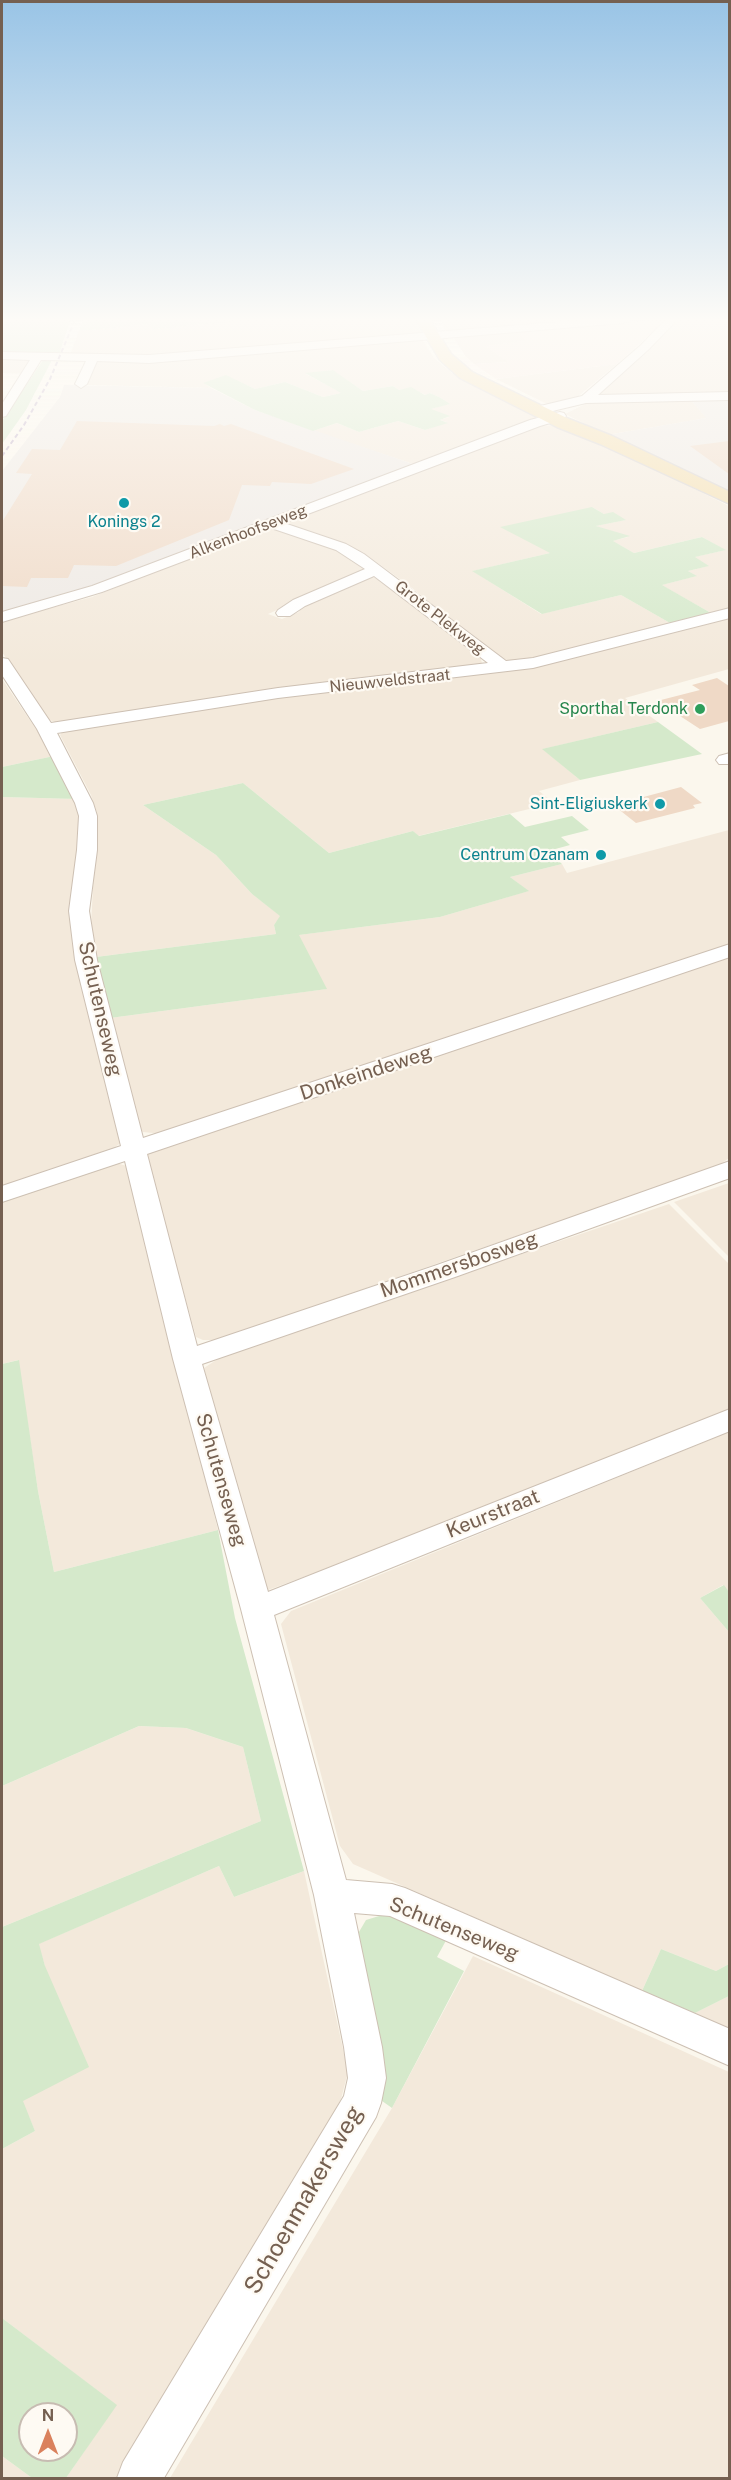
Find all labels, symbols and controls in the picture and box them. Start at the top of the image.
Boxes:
marker: Konings 2 [117,496,131,510]
street label: Alkenhoofseweg [186,501,310,563]
place label: Konings 2 [87,512,161,532]
street label: Grote Plekweg [391,577,489,659]
street label: Nieuwveldstraat [329,665,451,697]
place label: Sporthal Terdonk [559,699,688,719]
marker: Sporthal Terdonk [693,702,707,716]
place label: Sint-Eligiuskerk [530,794,648,814]
marker: Sint-Eligiuskerk [653,797,667,811]
place label: Centrum Ozanam [460,845,589,865]
marker: Centrum Ozanam [594,848,608,862]
street label: Schutenseweg [73,939,127,1079]
street label: Donkeindeweg [297,1040,435,1106]
street label: Mommersbosweg [377,1227,541,1303]
street label: Schutenseweg [190,1410,252,1550]
street label: Keurstraat [443,1484,543,1544]
street label: Schutenseweg [386,1892,522,1966]
street label: Schoenmakersweg [238,2101,370,2299]
north arrow [18,2402,78,2462]
text: N [42,2406,54,2425]

